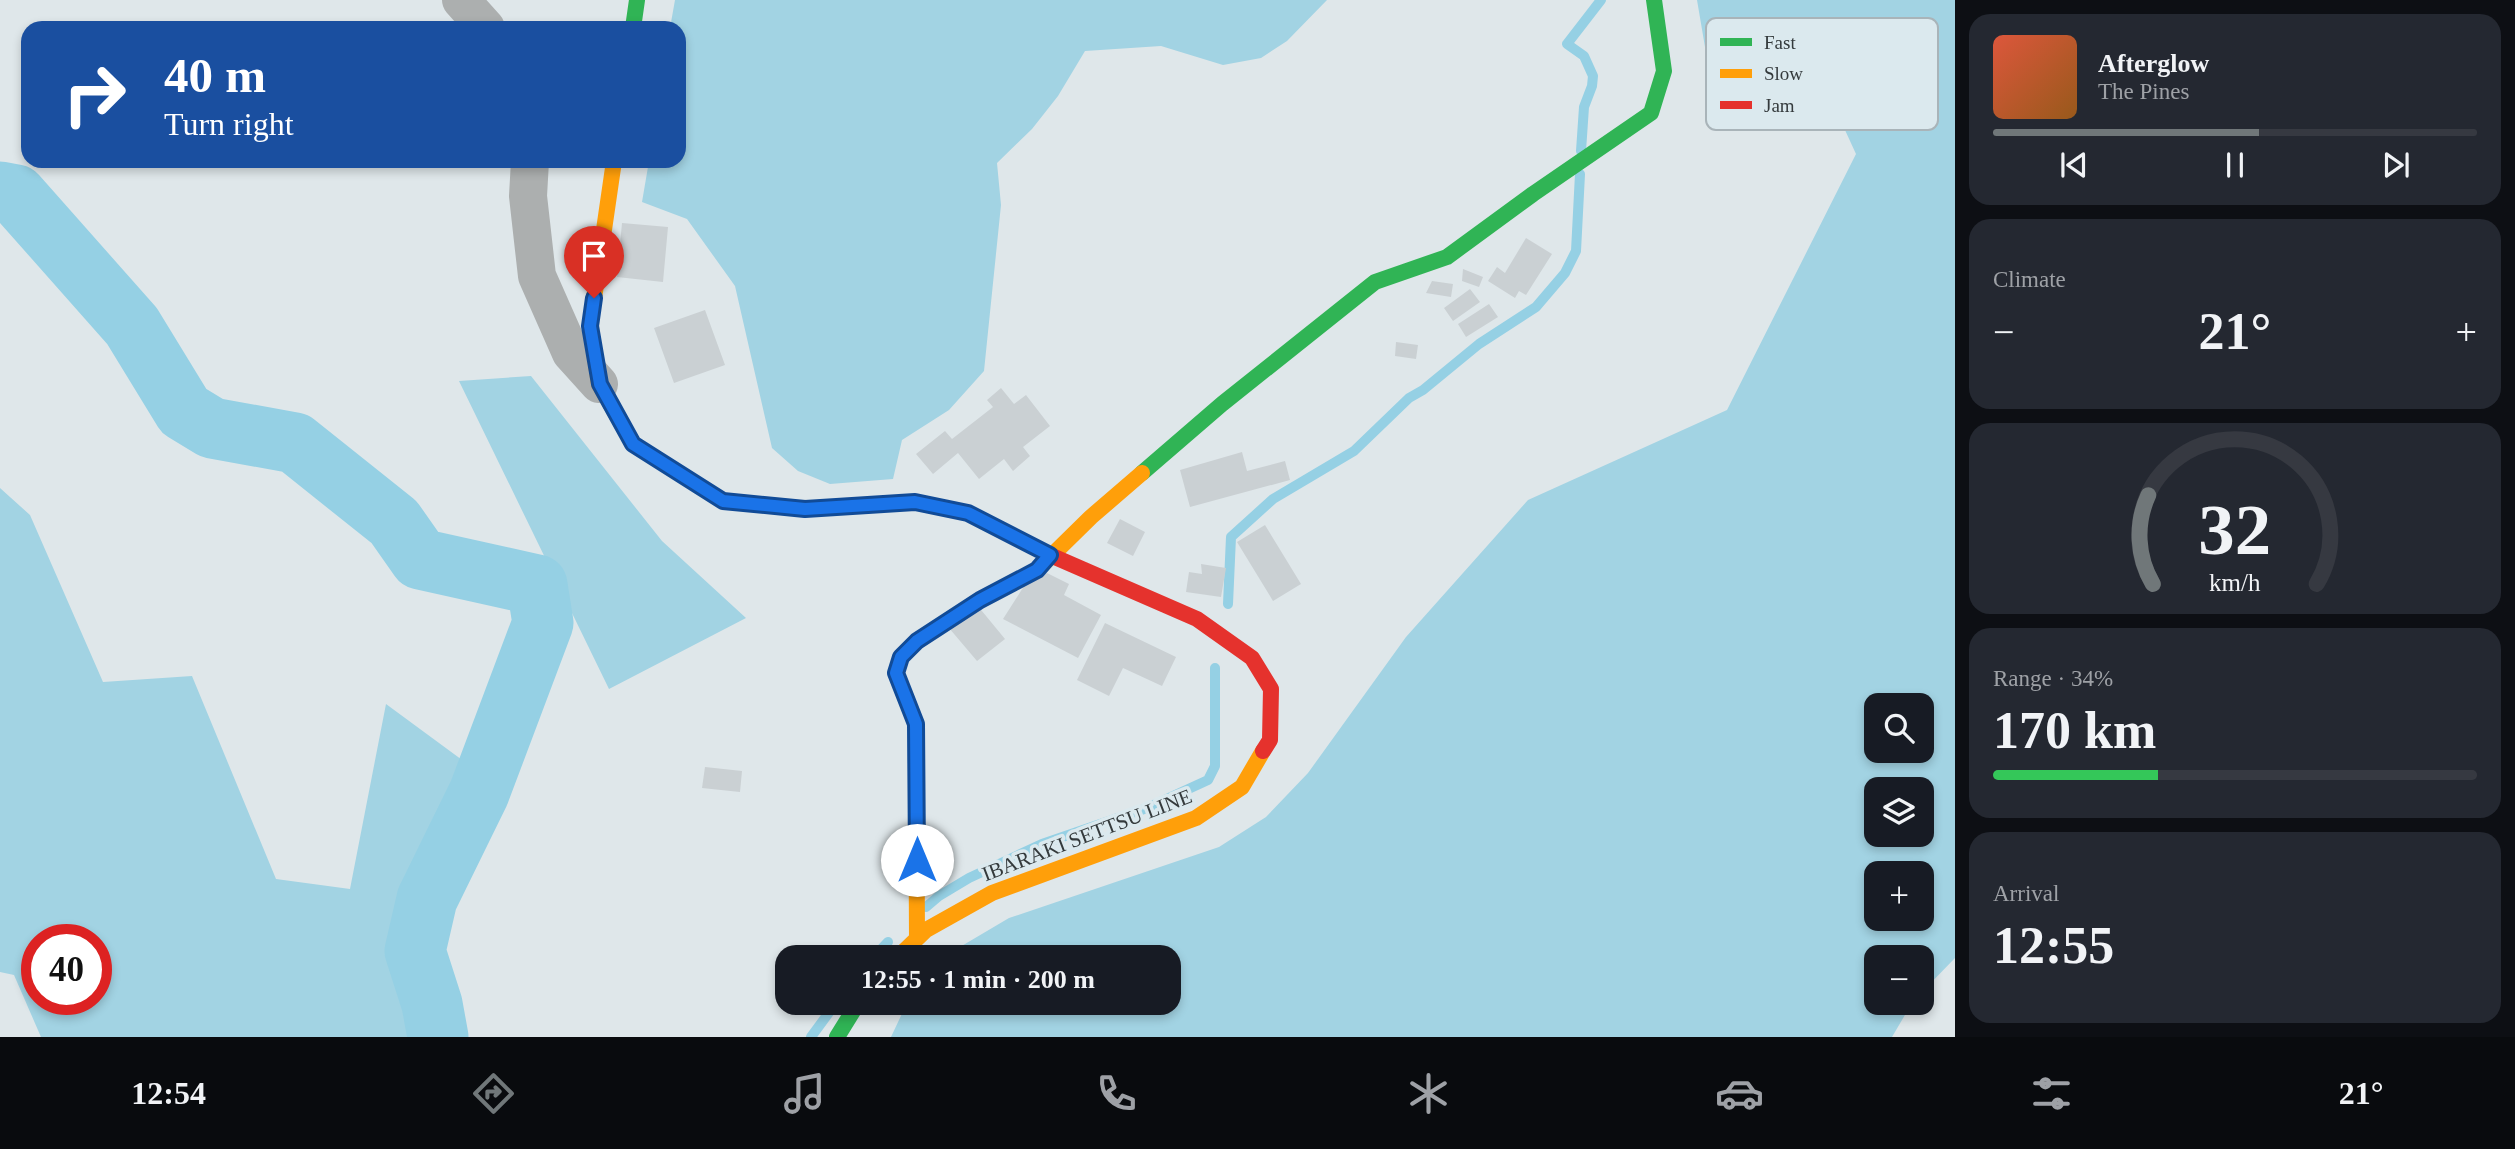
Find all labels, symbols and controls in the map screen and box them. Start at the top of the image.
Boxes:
legend [1706,18,1938,130]
text: Fast [1764,32,1796,53]
text: 40 m [164,48,266,103]
icon: right [49,49,140,140]
text: Afterglow [2098,49,2209,78]
text: Slow [1764,63,1803,84]
text: The Pines [2098,79,2189,104]
text: Jam [1764,95,1795,116]
text: Turn right [164,106,294,142]
icon: previous [2055,146,2093,184]
icon: pause [2216,146,2254,184]
icon: next [2377,146,2415,184]
pin [564,226,624,298]
icon: arrive [575,237,613,275]
text: Climate [1993,267,2066,292]
text: 21° [2199,303,2271,360]
text: − [1993,311,2014,353]
text: + [2456,311,2477,353]
text: 32 [2199,490,2271,571]
text: km/h [2209,569,2261,596]
text: Range · 34% [1993,666,2113,691]
map controls [1864,693,1934,1015]
button: search [1864,693,1934,763]
text: 170 km [1993,702,2156,759]
button: layers [1864,777,1934,847]
street label: IBARAKI SETTSU LINE [979,784,1195,886]
position arrow [880,823,954,897]
button: + [1864,861,1934,931]
text: Arrival [1993,881,2059,906]
text: 12:55 [1993,917,2114,974]
speed limit sign: 40 [21,924,112,1015]
button: − [1864,945,1934,1015]
text: 12:55 · 1 min · 200 m [861,965,1095,994]
icon: directions [469,1069,518,1118]
icon: music [780,1069,829,1118]
icon: phone [1092,1069,1141,1118]
icon: climate [1404,1069,1453,1118]
icon: car [1715,1069,1764,1118]
icon: filters [2027,1069,2076,1118]
text: 12:54 [131,1075,206,1111]
text: 21° [2339,1075,2384,1111]

